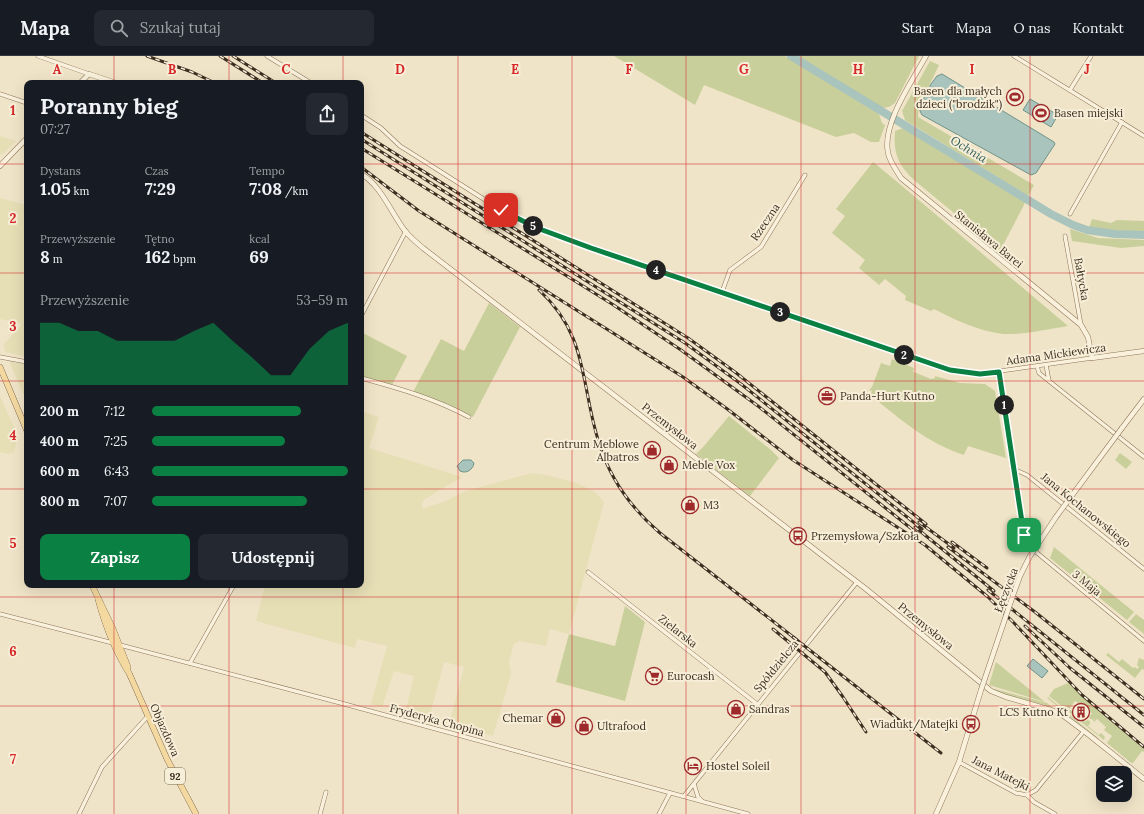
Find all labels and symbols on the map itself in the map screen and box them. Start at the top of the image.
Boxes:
text: A [53,61,62,78]
text: B [168,61,177,78]
text: C [282,61,291,78]
text: D [395,61,405,78]
text: E [511,61,519,78]
text: F [625,61,633,78]
text: G [739,61,749,78]
text: H [853,61,863,78]
text: I [969,61,975,78]
text: J [1084,61,1090,78]
place label: Basen dla małych dzieci ("brodzik") [914,84,1002,112]
sports icon: Basen dla małych dzieci ("brodzik") [1005,87,1025,107]
text: 1 [10,102,16,119]
sports icon: Basen miejski [1031,103,1051,123]
place label: Basen miejski [1054,106,1123,120]
water label: Ochnia [948,132,990,166]
pin [484,193,518,227]
street label: Rzeczna [747,200,783,243]
street label: Stanisława Barei [952,207,1026,271]
text: 2 [10,210,17,227]
pin: 5 [523,216,543,236]
street label: Bałtycka [1071,256,1093,302]
pin: 4 [646,260,666,280]
pin: 3 [770,302,790,322]
text: 3 [9,318,17,335]
street label: Adama Mickiewicza [1004,340,1107,368]
pin: 2 [894,345,914,365]
office icon: Panda-Hurt Kutno [817,386,837,406]
place label: Panda-Hurt Kutno [840,389,935,403]
pin: 1 [994,395,1014,415]
street label: Przemysłowa [639,400,701,453]
text: 4 [9,427,17,444]
place label: Centrum Meblowe Albatros [544,437,639,464]
shop icon: Centrum Meblowe Albatros [642,440,662,460]
shop icon: Meble Vox [659,455,679,475]
place label: Meble Vox [682,458,735,472]
street label: Jana Kochanowskiego [1038,469,1134,550]
shop icon: M3 [680,495,700,515]
place label: M3 [703,498,719,512]
pin [1007,518,1041,552]
bus stop icon: Przemysłowa/Szkoła [788,526,808,546]
place label: Przemysłowa/Szkoła [811,529,919,544]
text: 5 [9,535,17,552]
street label: Łęczycka [991,565,1021,614]
street label: 3 Maja [1070,567,1105,599]
street label: Przemysłowa [895,599,957,653]
street label: Zielarska [656,611,701,651]
street label: Spółdzielcza [750,637,802,695]
text: 6 [9,643,17,660]
supermarket icon: Eurocash [644,666,664,686]
place label: Eurocash [667,669,715,683]
shop icon: Sandras [726,699,746,719]
street label: Objazdowa [147,701,183,759]
street label: Fryderyka Chopina [388,701,486,739]
place label: Sandras [749,702,790,716]
building icon: LCS Kutno Kt [1071,702,1091,722]
place label: LCS Kutno Kt [999,705,1069,719]
shop icon: Chemar [546,708,566,728]
place label: Chemar [502,711,543,725]
bus stop icon: Wiadukt/Matejki [961,714,981,734]
shop icon: Ultrafood [574,716,594,736]
place label: Wiadukt/Matejki [870,717,958,732]
place label: Ultrafood [597,719,646,733]
text: 7 [10,751,16,768]
street label: Jana Matejki [969,752,1032,793]
hotel icon: Hostel Soleil [683,756,703,776]
place label: Hostel Soleil [706,759,770,773]
road number: 92 [165,768,185,784]

